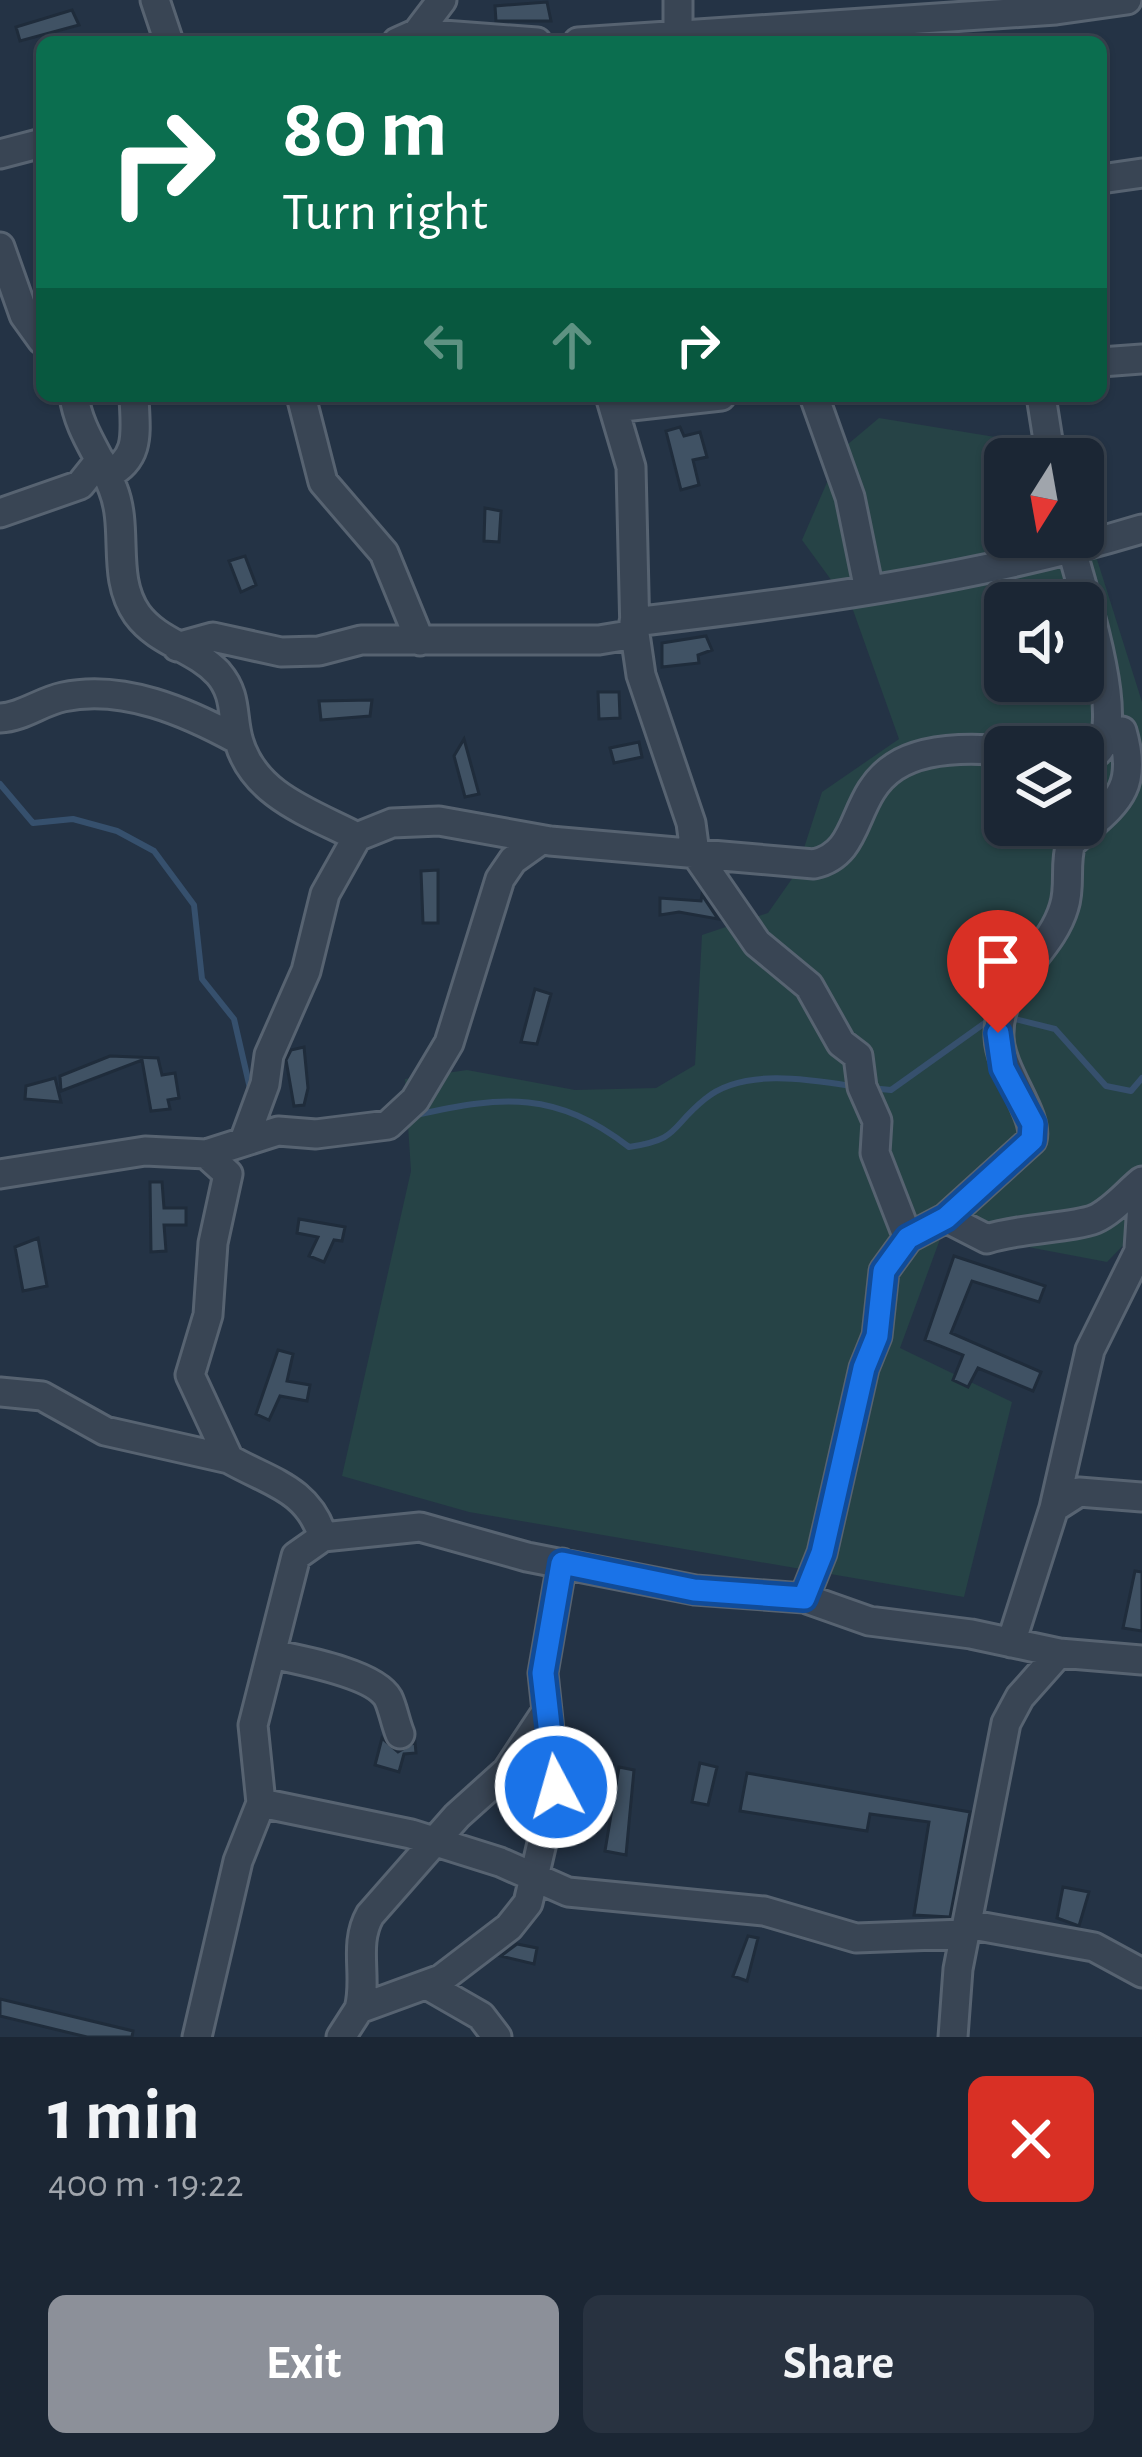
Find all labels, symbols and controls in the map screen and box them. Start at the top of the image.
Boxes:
icon: right [84,84,240,240]
text: 80 m [282,88,448,172]
text: Turn right [282,186,488,240]
icon: left [413,312,479,378]
icon: ahead [539,312,605,378]
icon: right [665,312,731,378]
north arrow [984,438,1104,558]
map controls [984,438,1104,846]
button: sound [984,582,1104,702]
button: layers [984,726,1104,846]
pin [947,910,1049,1033]
icon: arrive [965,928,1031,994]
position arrow [493,1724,619,1850]
button: close [968,2076,1094,2202]
text: 1 min [48,2080,200,2152]
text: 400 m · 19:22 [48,2165,244,2204]
button: Exit [48,2295,559,2433]
button: Share [583,2295,1094,2433]

